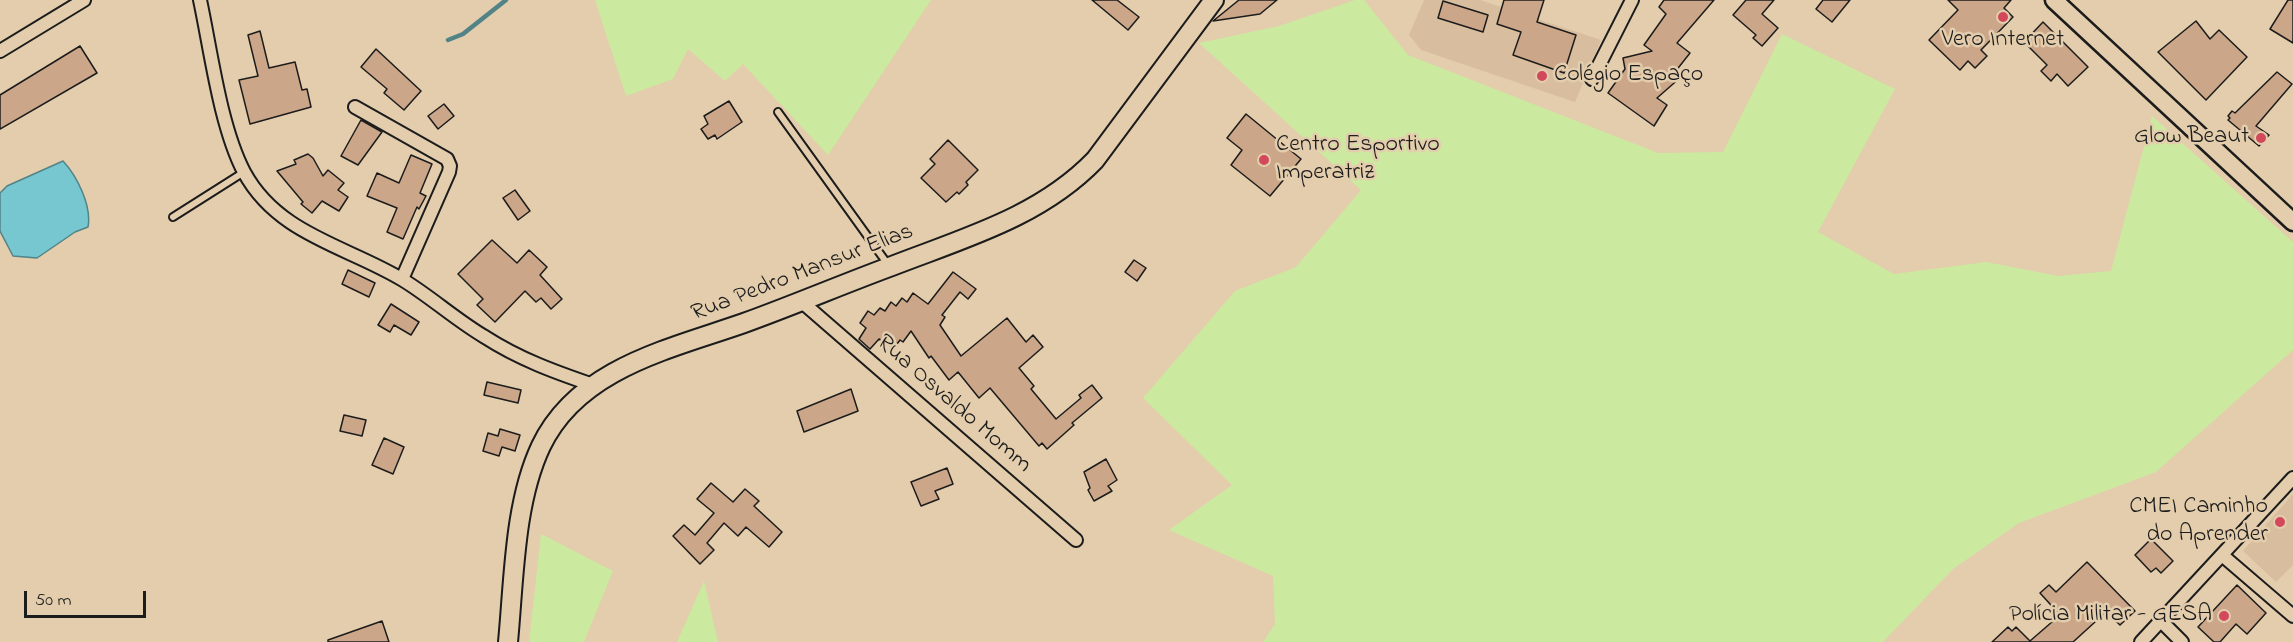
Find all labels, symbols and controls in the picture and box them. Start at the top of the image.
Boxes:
marker: Vero Internet [1996,10,2010,24]
place label: Vero Internet [1942,27,2064,55]
place label: Colégio Espaço [1554,62,1703,90]
marker: Colégio Espaço [1535,69,1549,83]
place label: Glow Beaut [2134,124,2249,152]
marker: Glow Beaut [2254,131,2268,145]
place label: Centro Esportivo Imperatriz [1276,132,1440,188]
marker: Centro Esportivo Imperatriz [1257,153,1271,167]
street label: Rua Pedro Mansur Elias [688,218,918,330]
street label: Rua Osvaldo Momm [869,330,1037,480]
place label: CMEI Caminho do Aprender [2129,494,2268,550]
marker: CMEI Caminho do Aprender [2273,515,2287,529]
scale bar [27,579,148,617]
text: 50 m [35,588,72,614]
place label: Polícia Militar - GESA [2009,602,2212,630]
marker: Polícia Militar - GESA [2217,609,2231,623]

